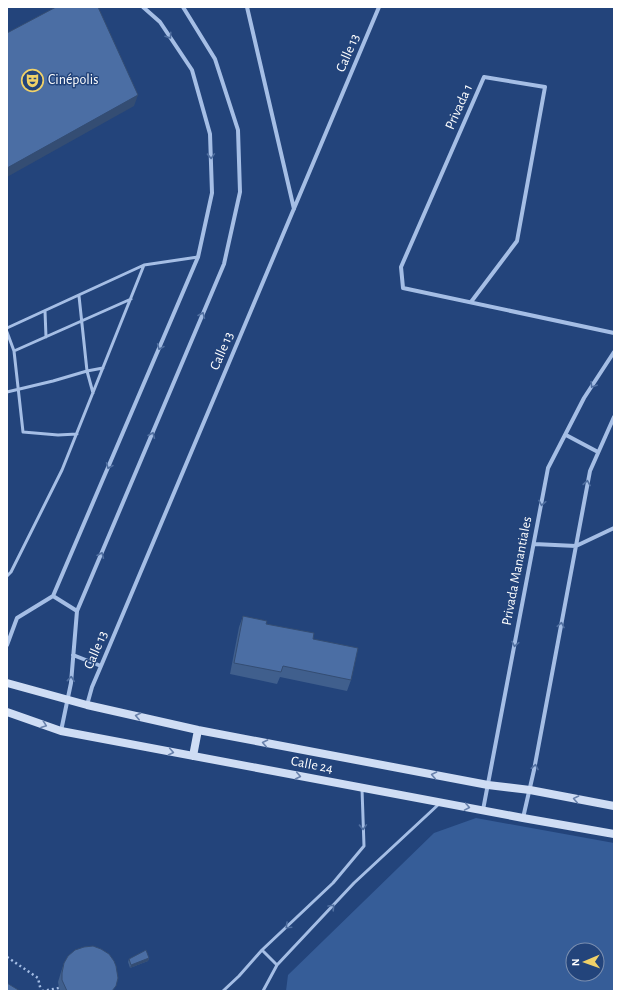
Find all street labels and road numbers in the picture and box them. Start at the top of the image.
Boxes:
street label: Calle 13 [334,32,362,74]
street label: Privada 1 [443,82,475,132]
street label: Calle 13 [208,330,236,372]
street label: Privada Manantiales [500,515,534,627]
street label: Calle 13 [82,629,110,671]
street label: Calle 24 [290,754,334,776]

